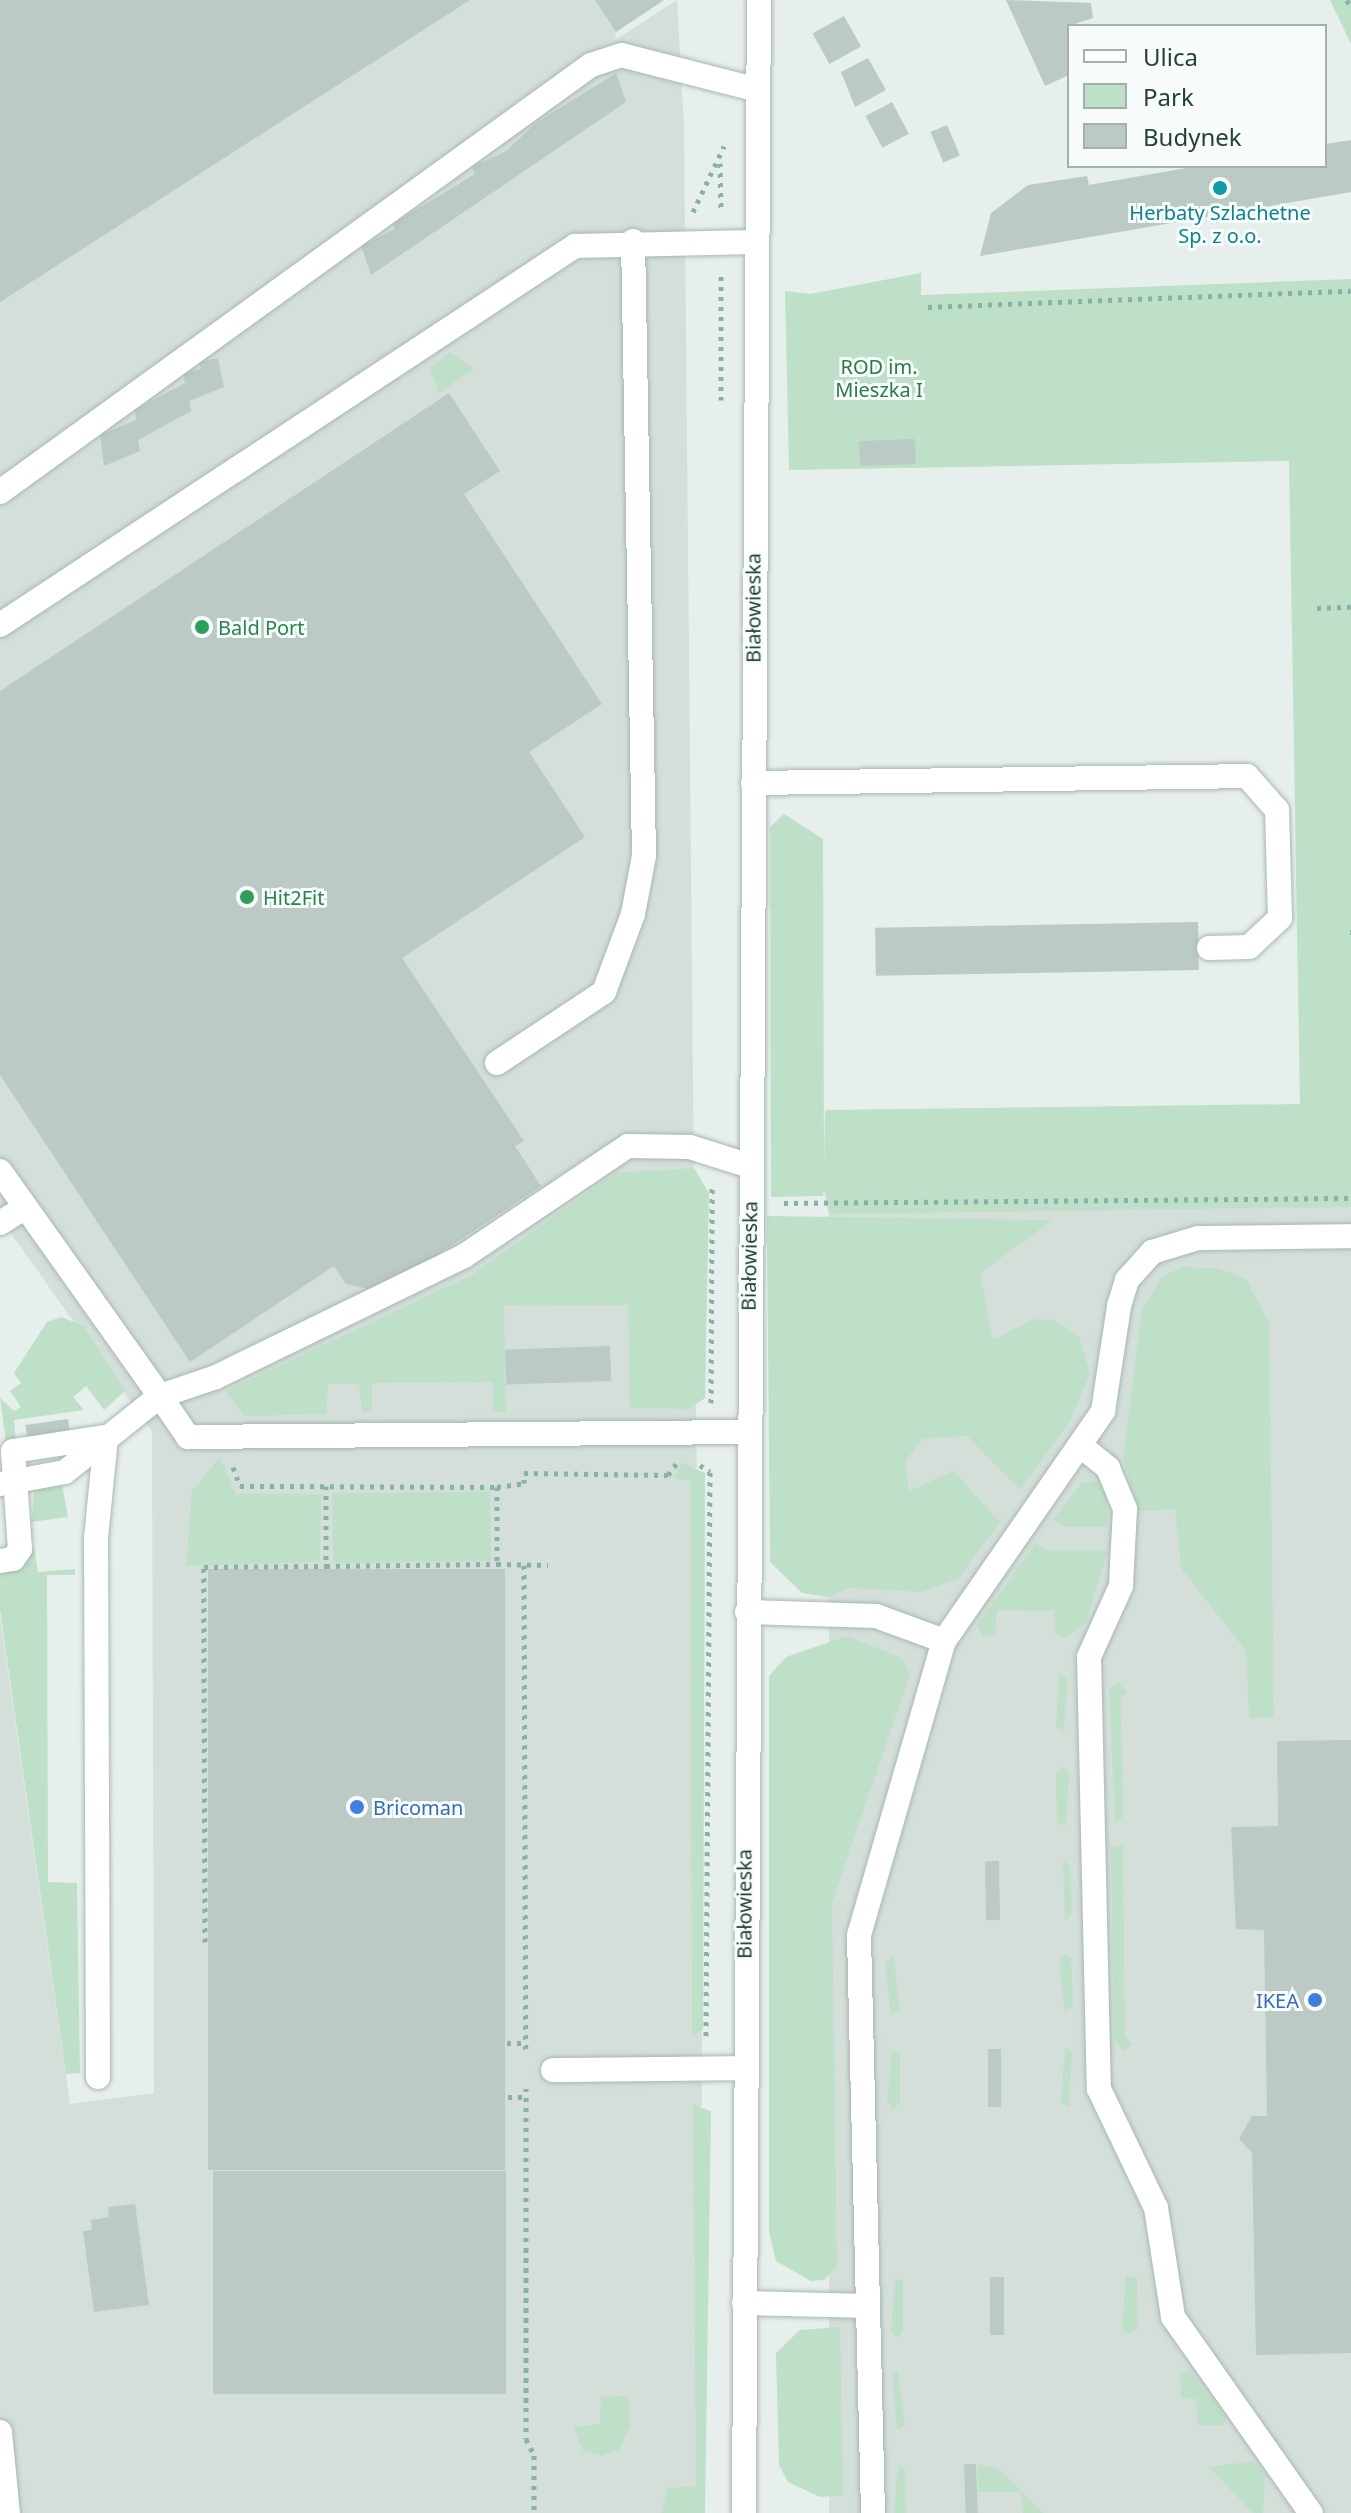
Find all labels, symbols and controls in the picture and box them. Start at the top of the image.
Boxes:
legend [1067,24,1327,168]
text: Ulica [1143,40,1198,73]
text: Park [1143,80,1194,113]
text: Budynek [1143,120,1242,153]
marker: Herbaty Szlachetne Sp. z o.o. [1211,179,1229,197]
place label: Herbaty Szlachetne Sp. z o.o. [1129,200,1311,247]
park label: ROD im. Mieszka I [835,354,923,401]
street label: Białowieska [741,553,765,663]
place label: Bald Port [218,615,305,639]
marker: Bald Port [193,618,211,636]
place label: Hit2Fit [263,885,324,909]
marker: Hit2Fit [238,888,256,906]
street label: Białowieska [736,1201,762,1311]
place label: Bricoman [373,1795,463,1819]
marker: Bricoman [348,1798,366,1816]
street label: Białowieska [732,1849,756,1959]
place label: IKEA [1256,1988,1299,2012]
marker: IKEA [1306,1991,1324,2009]

